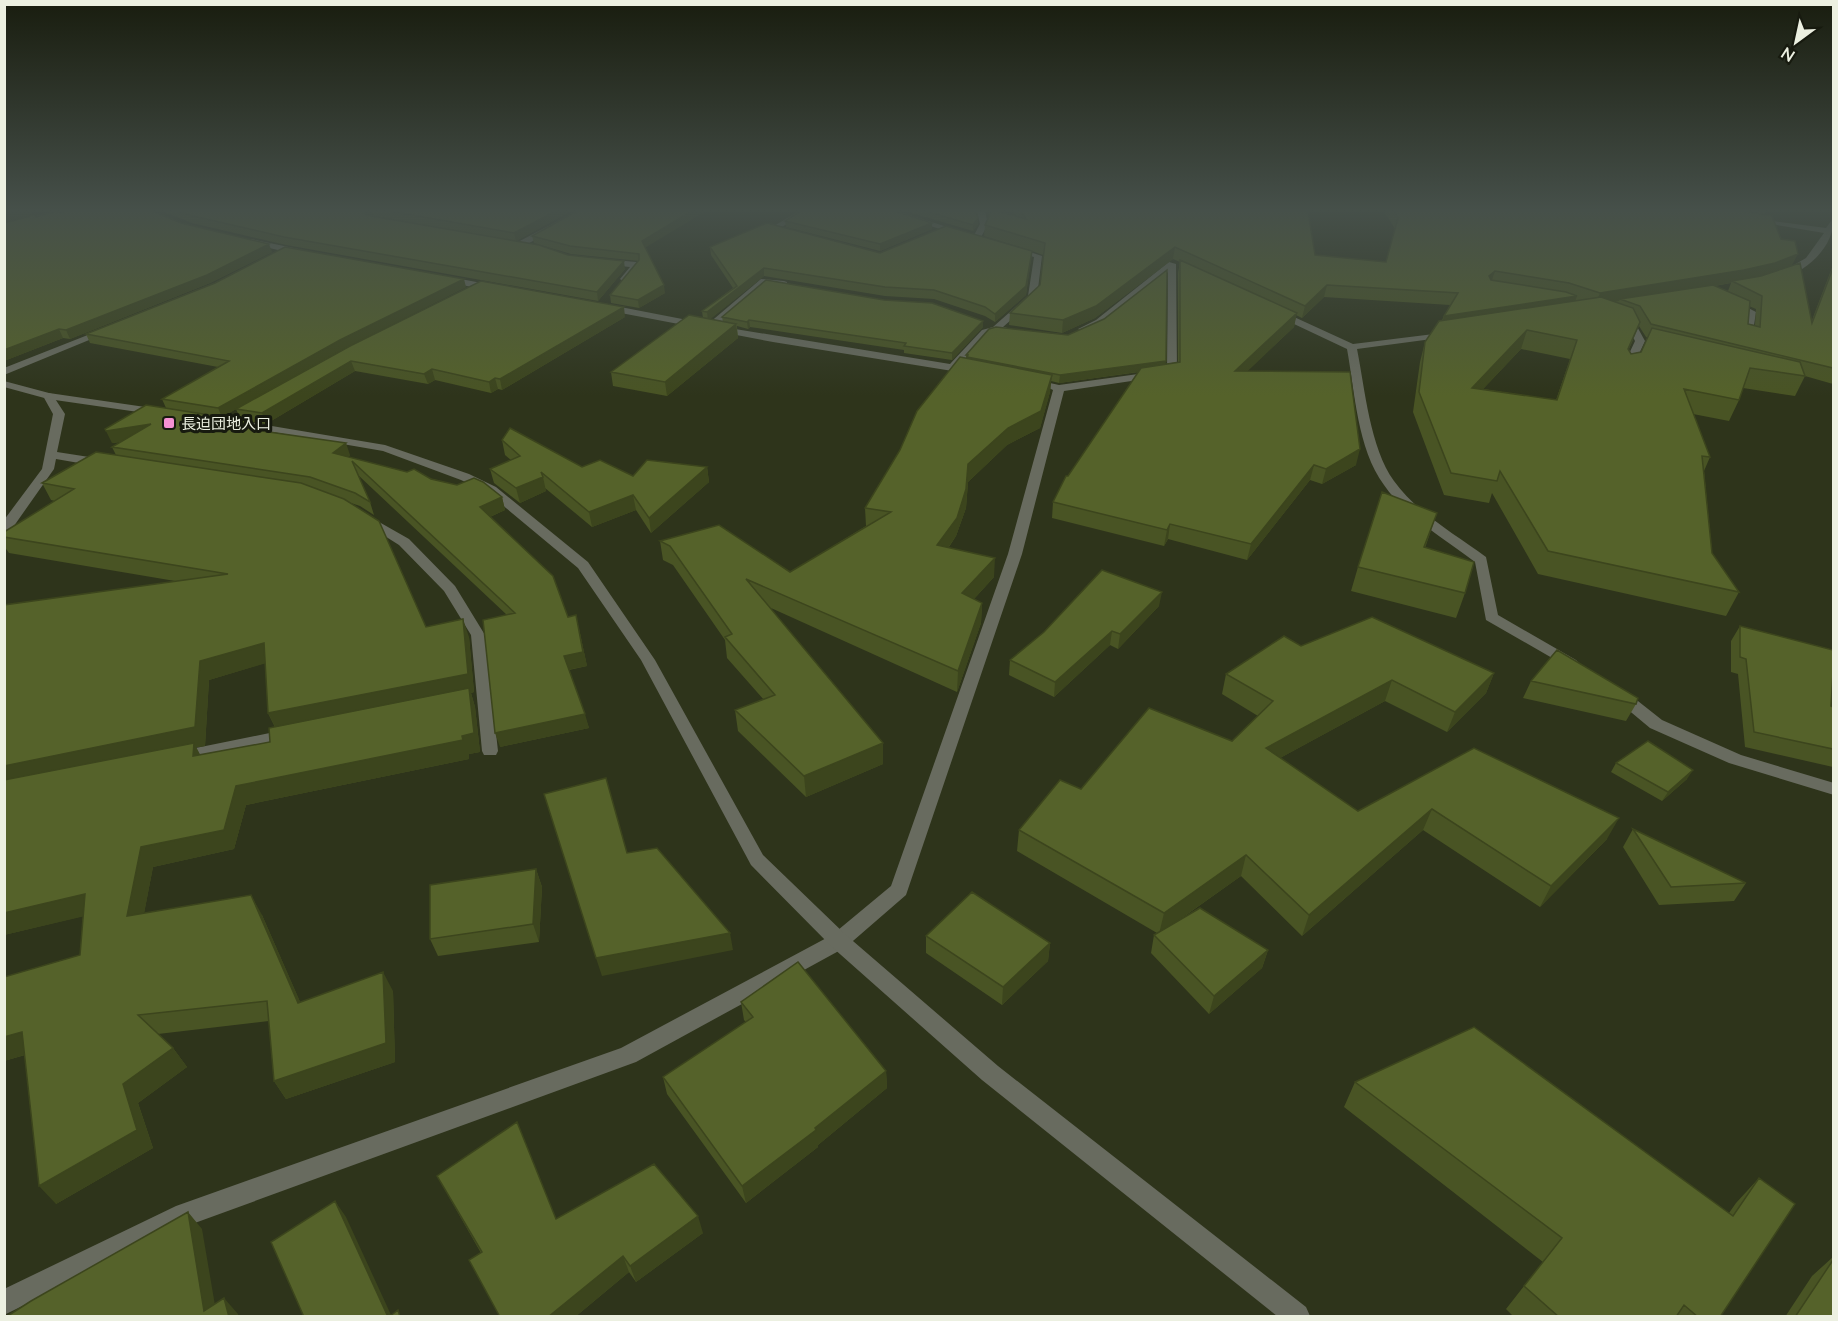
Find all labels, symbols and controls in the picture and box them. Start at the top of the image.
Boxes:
north arrow [1766,12,1826,72]
text: N [1777,44,1798,66]
place label: 長迫団地入口 [181,414,271,432]
marker: 長迫団地入口 [162,416,176,430]

